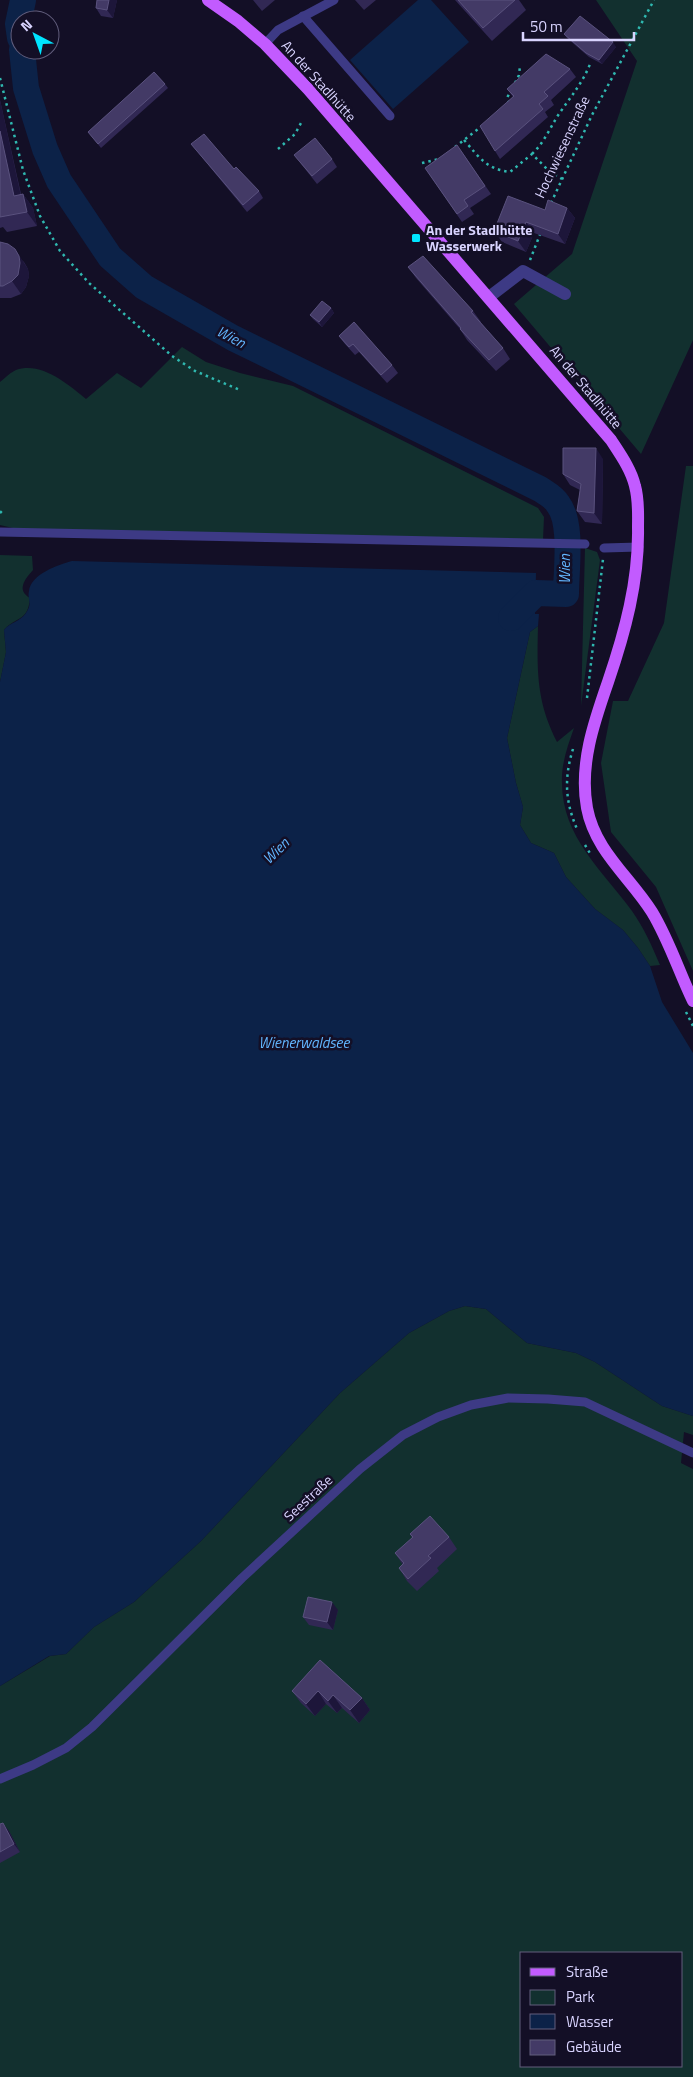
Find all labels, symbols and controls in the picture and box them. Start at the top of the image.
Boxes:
north arrow [10,10,60,60]
scale bar [523,10,634,42]
text: N [16,14,37,36]
text: 50 m [530,15,563,38]
street label: An der Stadlhütte [277,35,362,126]
street label: Hochwiesenstraße [529,92,594,201]
place label: An der Stadlhütte Wasserwerk [426,219,532,256]
marker: An der Stadlhütte Wasserwerk [410,232,422,244]
water label: Wien [213,319,250,354]
street label: An der Stadlhütte [545,340,628,433]
water label: Wien [553,554,576,584]
water label: Wien [257,832,295,869]
water label: Wienerwaldsee [259,1031,351,1054]
street label: Seestraße [279,1469,337,1526]
legend [520,1952,683,2067]
text: Straße [566,1960,608,1983]
text: Park [566,1985,595,2008]
text: Wasser [566,2010,613,2033]
text: Gebäude [566,2035,622,2058]

